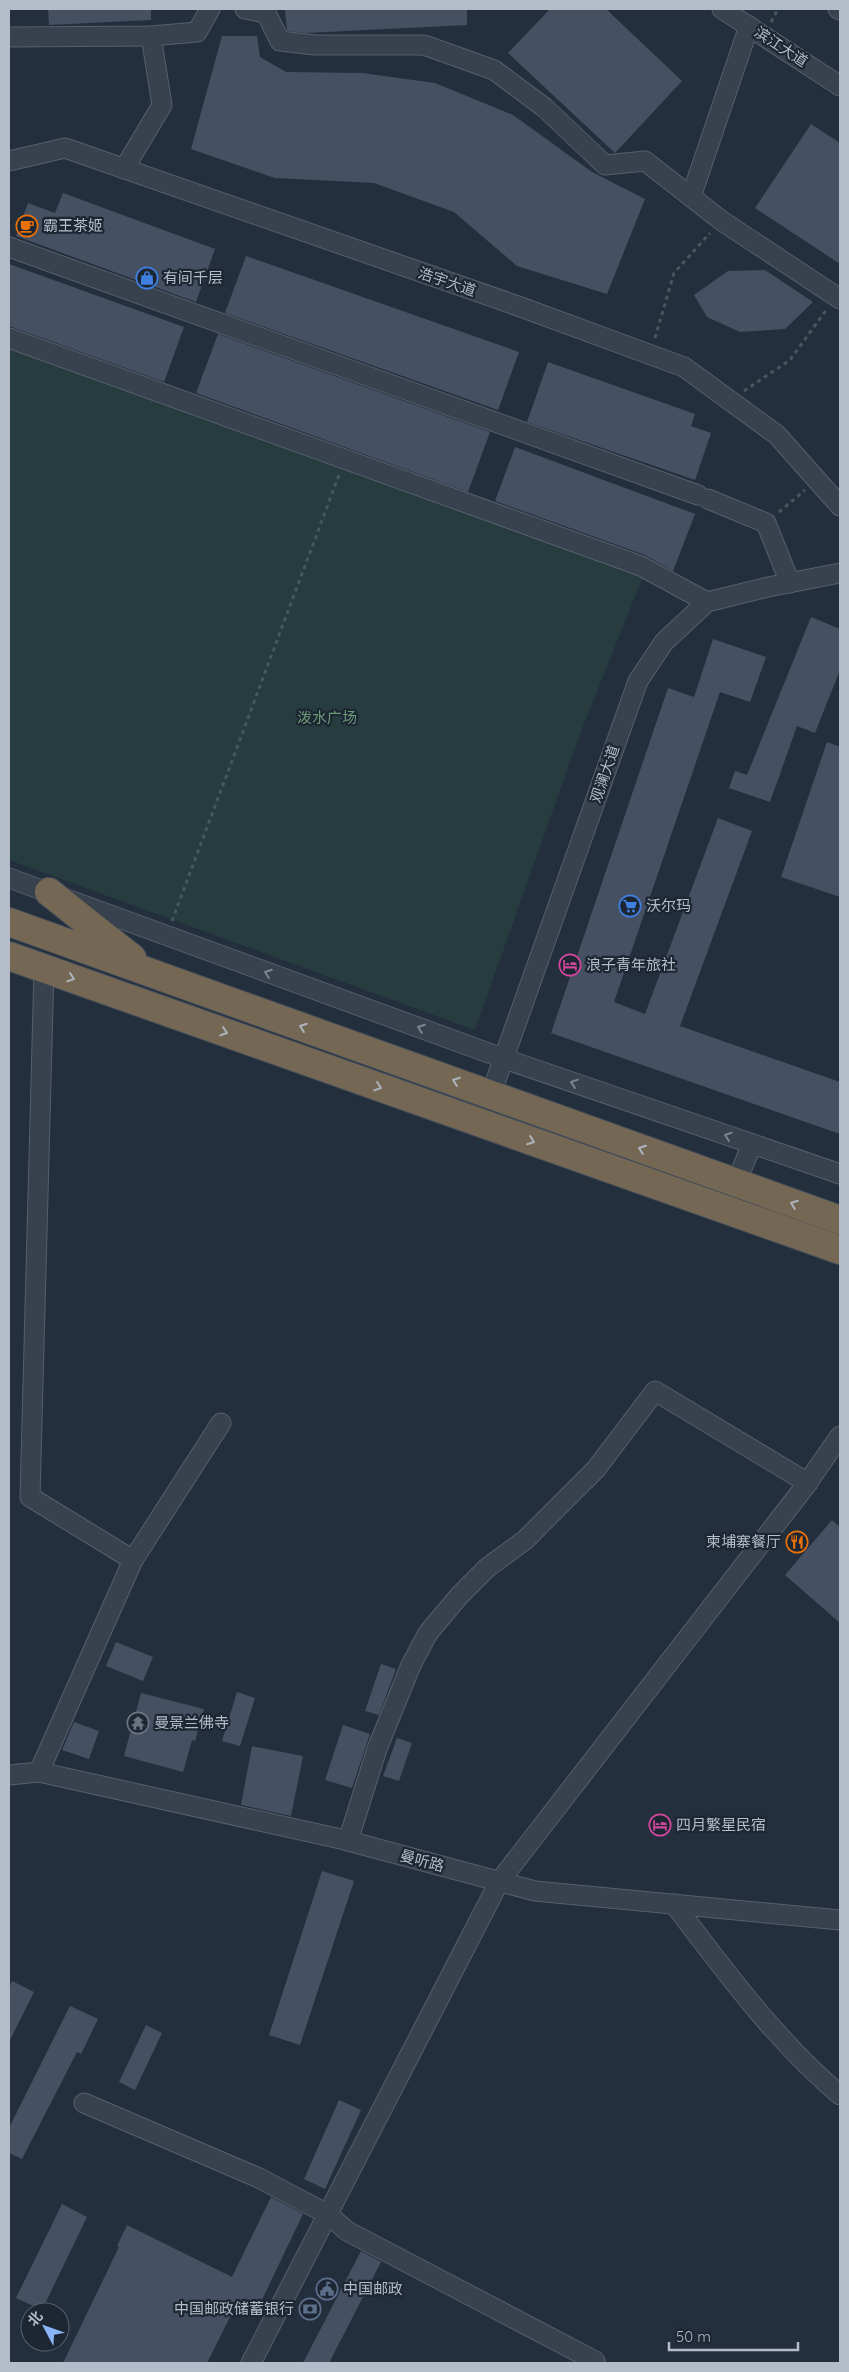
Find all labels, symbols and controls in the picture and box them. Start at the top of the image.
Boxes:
street label: 滨江大道 [751,22,812,71]
cafe icon: 霸王茶姬 [15,214,39,238]
place label: 霸王茶姬 [43,216,103,235]
street label: 浩宇大道 [416,263,479,300]
shop icon: 有间千层 [135,266,159,290]
place label: 有间千层 [163,268,223,287]
park label: 泼水广场 [297,708,357,727]
street label: 观澜大道 [586,742,623,805]
supermarket icon: 沃尔玛 [618,894,642,918]
place label: 沃尔玛 [646,896,691,915]
hotel icon: 浪子青年旅社 [558,953,582,977]
place label: 浪子青年旅社 [586,955,676,974]
one-way arrow [265,969,273,979]
one-way arrow [66,972,75,982]
one-way arrow [299,1023,307,1033]
one-way arrow [417,1024,426,1034]
one-way arrow [220,1026,228,1036]
one-way arrow [452,1077,461,1087]
one-way arrow [570,1079,579,1089]
one-way arrow [373,1081,381,1091]
one-way arrow [724,1131,733,1141]
one-way arrow [526,1135,534,1145]
one-way arrow [638,1145,646,1155]
one-way arrow [791,1200,799,1210]
restaurant icon: 柬埔寨餐厅 [785,1530,809,1554]
place label: 柬埔寨餐厅 [706,1532,781,1551]
temple icon: 曼景兰佛寺 [126,1711,150,1735]
place label: 曼景兰佛寺 [154,1713,229,1732]
hotel icon: 四月繁星民宿 [648,1813,672,1837]
place label: 四月繁星民宿 [676,1815,766,1834]
street label: 曼听路 [398,1846,446,1876]
public building icon: 中国邮政 [315,2277,339,2301]
place label: 中国邮政 [343,2279,403,2298]
bank icon: 中国邮政储蓄银行 [298,2297,322,2321]
place label: 中国邮政储蓄银行 [174,2299,294,2318]
north arrow [20,2302,70,2352]
text: 北 [24,2307,47,2330]
scale bar [669,2320,798,2352]
text: 50 m [676,2327,711,2346]

